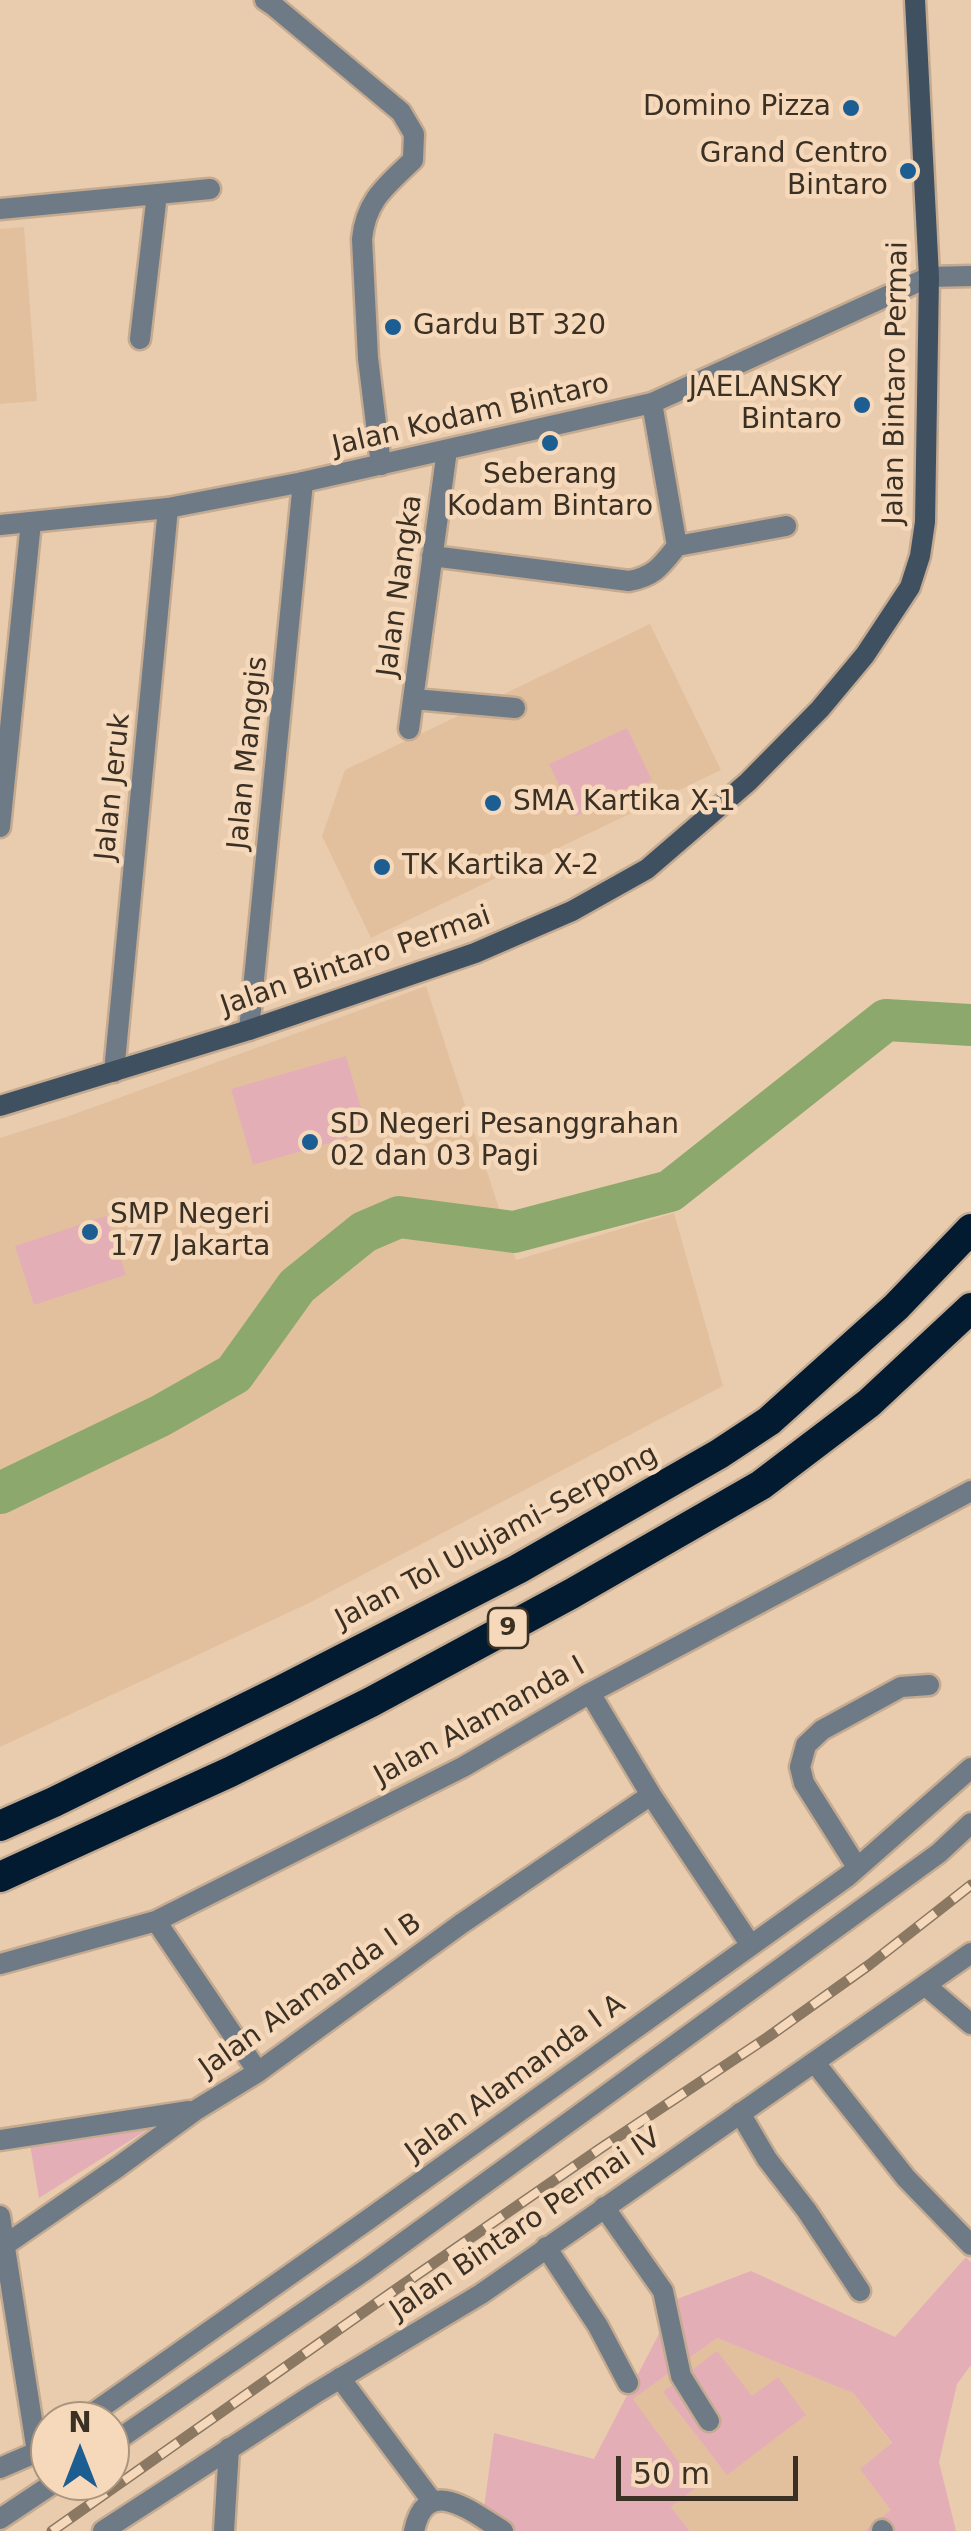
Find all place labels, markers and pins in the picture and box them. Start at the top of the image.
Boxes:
place label: Domino Pizza [643,91,831,125]
marker: Domino Pizza [840,97,862,119]
place label: Grand Centro Bintaro [700,138,888,204]
marker: Grand Centro Bintaro [897,160,919,182]
place label: Gardu BT 320 [413,310,606,344]
marker: Gardu BT 320 [382,316,404,338]
place label: JAELANSKY Bintaro [689,372,842,438]
marker: JAELANSKY Bintaro [851,394,873,416]
marker: Seberang Kodam Bintaro [539,432,561,454]
place label: Seberang Kodam Bintaro [447,459,653,525]
place label: SMA Kartika X-1 [513,786,736,820]
marker: SMA Kartika X-1 [482,792,504,814]
place label: TK Kartika X-2 [402,850,599,884]
marker: TK Kartika X-2 [371,856,393,878]
place label: SD Negeri Pesanggrahan 02 dan 03 Pagi [330,1109,679,1175]
marker: SD Negeri Pesanggrahan 02 dan 03 Pagi [299,1131,321,1153]
place label: SMP Negeri 177 Jakarta [110,1199,270,1265]
marker: SMP Negeri 177 Jakarta [79,1221,101,1243]

